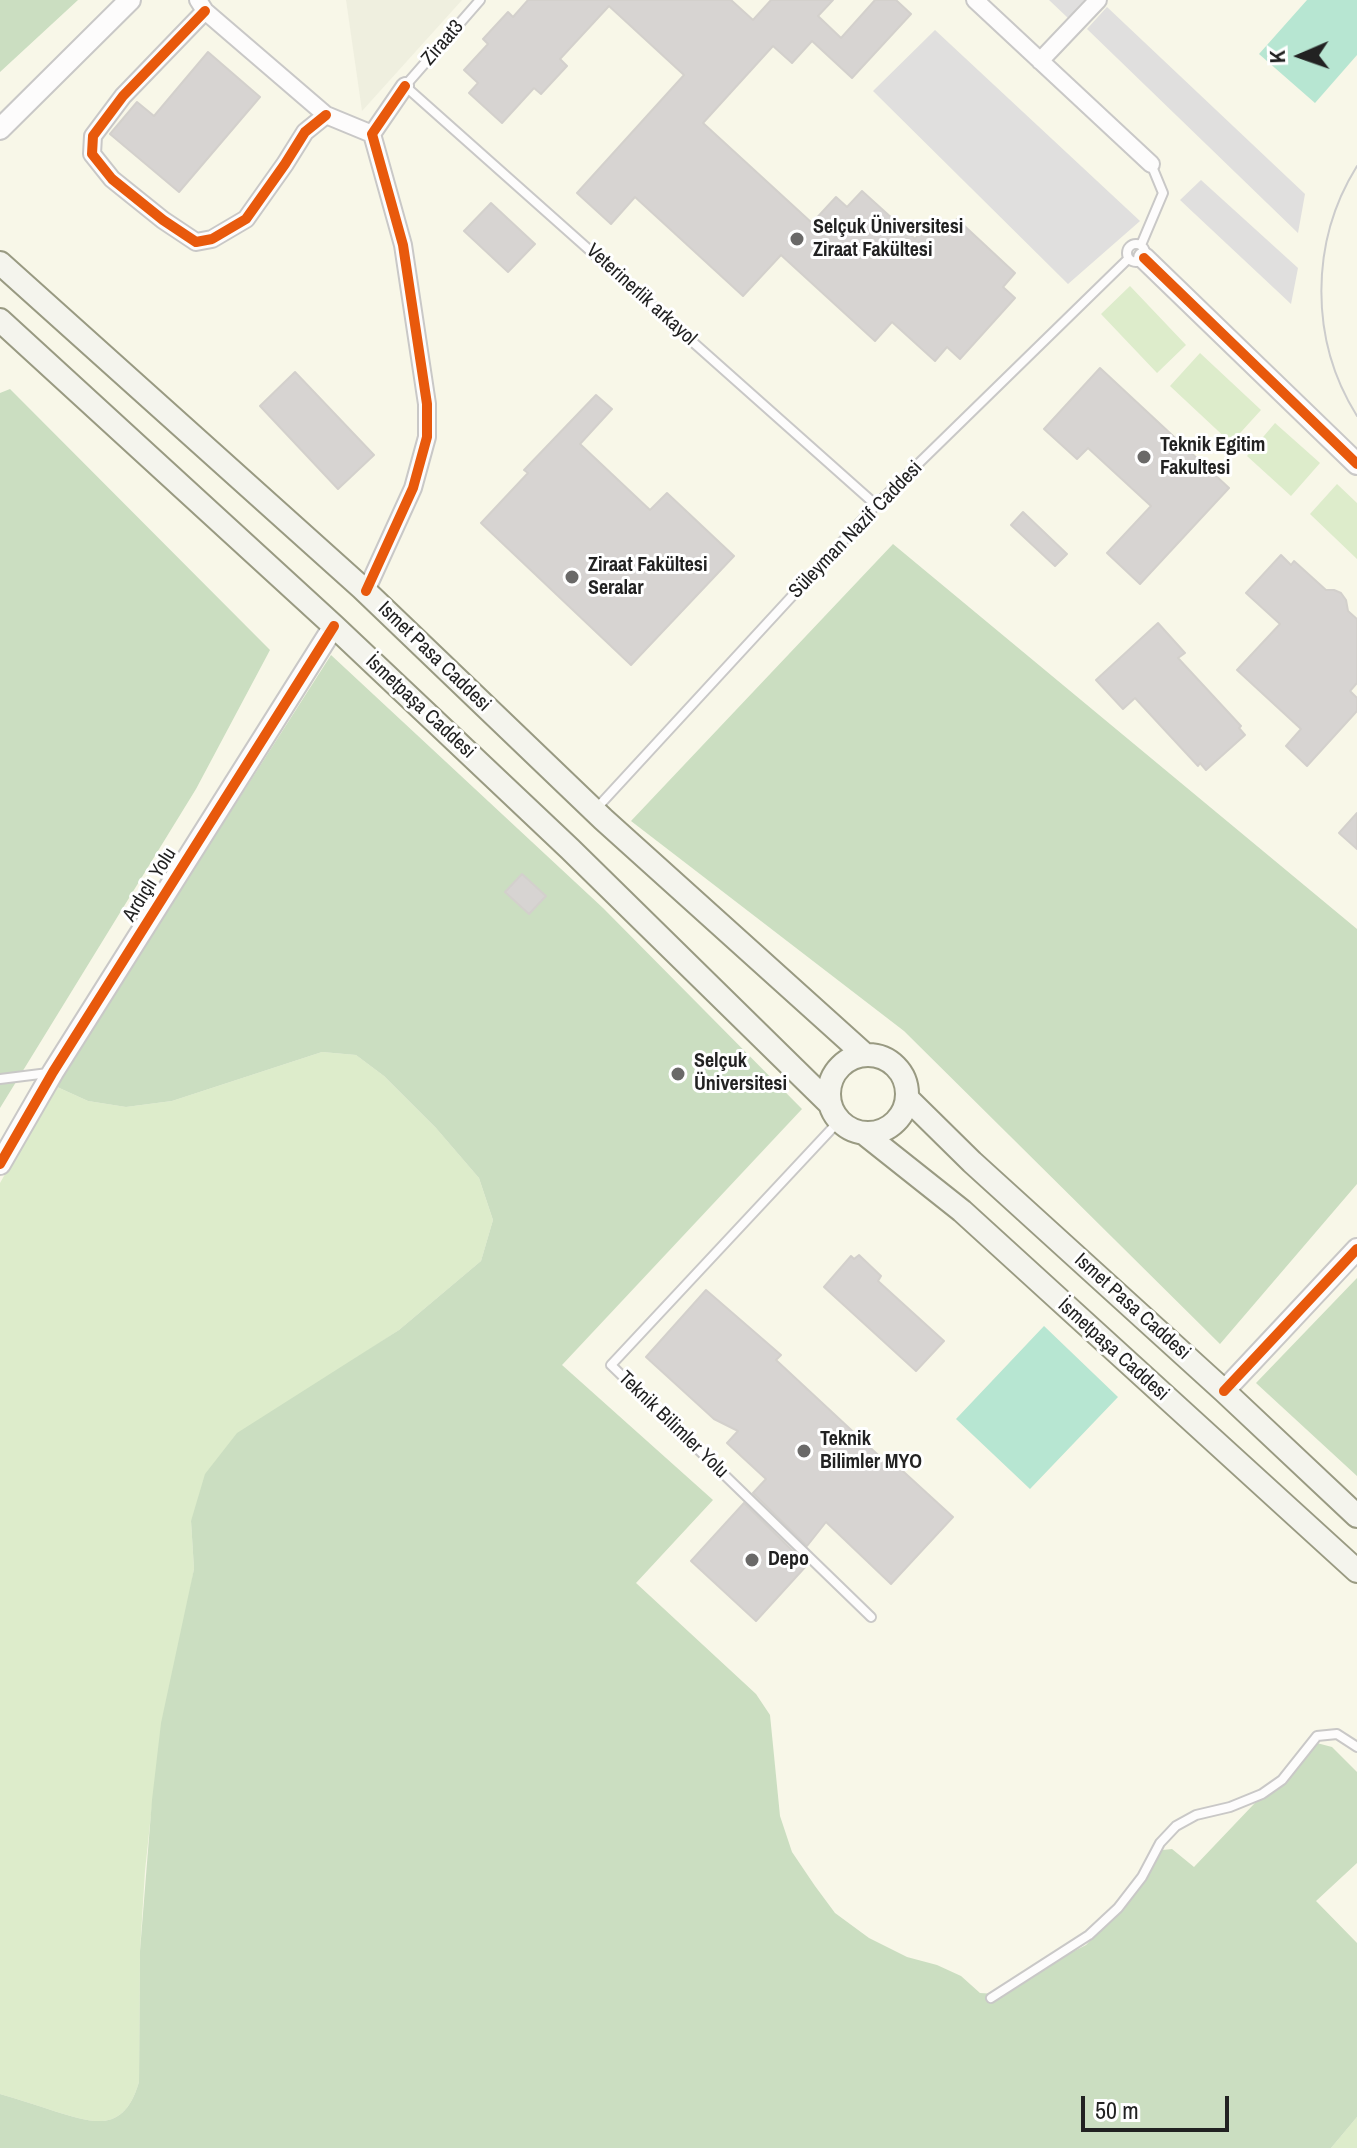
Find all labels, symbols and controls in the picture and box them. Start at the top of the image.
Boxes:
street label: Ziraat3 [417,16,469,70]
north arrow [1261,16,1341,96]
text: K [1262,50,1292,64]
place label: Selçuk Üniversitesi Ziraat Fakültesi [813,216,963,263]
marker: Selçuk Üniversitesi Ziraat Fakültesi [788,230,806,248]
street label: Veterinerlik arkayol [581,239,701,351]
place label: Teknik Egitim Fakultesi [1160,434,1265,481]
marker: Teknik Egitim Fakultesi [1135,448,1153,466]
street label: Süleyman Nazif Caddesi [784,456,928,604]
place label: Ziraat Fakültesi Seralar [588,554,708,601]
marker: Ziraat Fakültesi Seralar [563,568,581,586]
street label: Ismet Pasa Caddesi [373,597,495,717]
street label: İsmetpaşa Caddesi [360,650,480,764]
street label: Ardıçlı Yolu [118,844,182,926]
place label: Selçuk Üniversitesi [694,1050,787,1097]
marker: Selçuk Üniversitesi [669,1065,687,1083]
street label: Ismet Pasa Caddesi [1069,1249,1195,1365]
street label: İsmetpaşa Caddesi [1052,1294,1174,1406]
street label: Teknik Bilimler Yolu [613,1366,733,1484]
place label: Teknik Bilimler MYO [820,1428,922,1475]
marker: Teknik Bilimler MYO [795,1442,813,1460]
place label: Depo [768,1548,809,1572]
marker: Depo [743,1551,761,1569]
scale bar [1085,2080,1233,2130]
text: 50 m [1095,2094,1139,2126]

